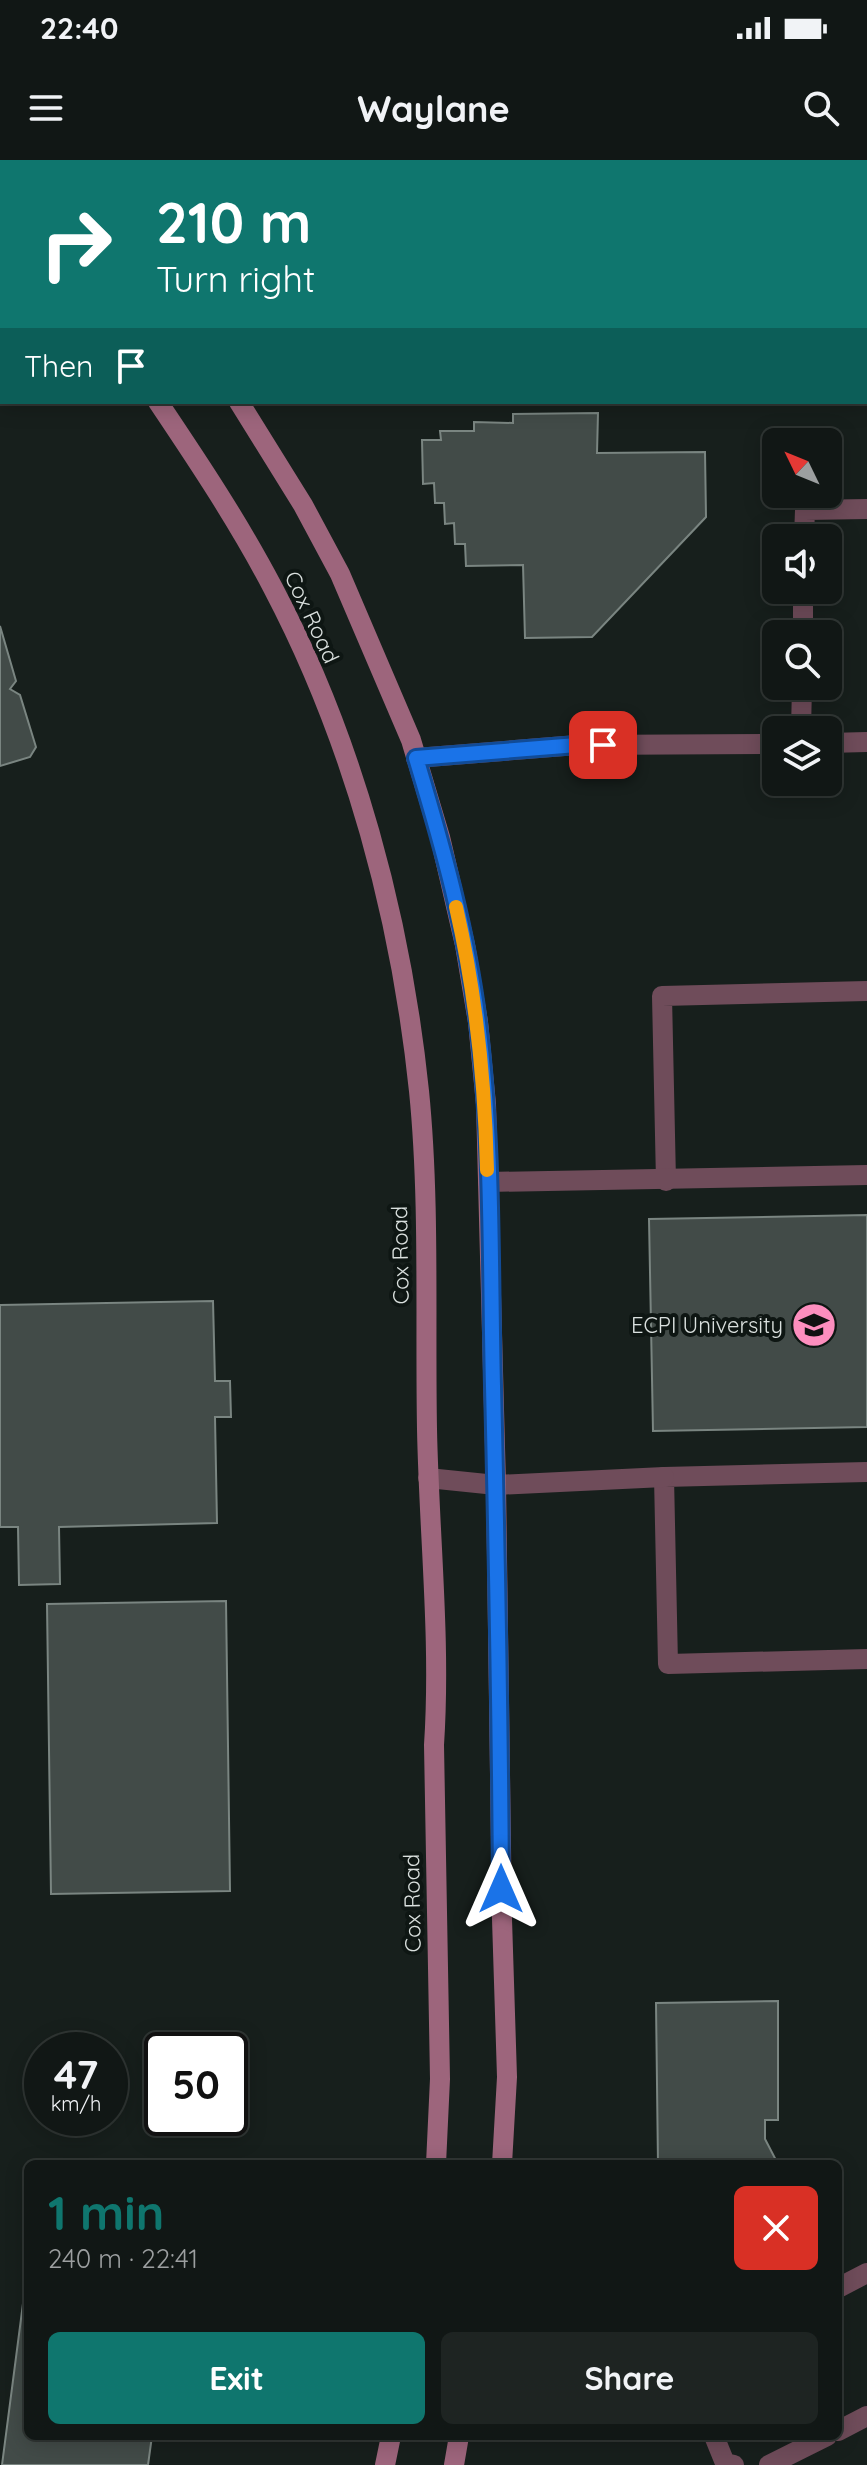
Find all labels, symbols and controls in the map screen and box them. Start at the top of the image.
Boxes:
text: 22:40 [40,9,118,47]
icon: menu [24,86,68,130]
text: Waylane [357,86,510,131]
icon: search [799,86,843,130]
text: 210 m [156,187,311,257]
icon: right [24,192,128,296]
text: Turn right [156,256,315,301]
icon: arrive [109,344,153,388]
text: Then [24,347,93,385]
north arrow [762,428,842,508]
map controls [762,428,842,796]
button: sound [762,524,842,604]
street label: Cox Road [278,566,346,668]
button: search [762,620,842,700]
pin [569,711,637,779]
button: layers [762,716,842,796]
icon: arrive [581,723,625,767]
street label: Cox Road [385,1205,415,1305]
school or university icon: ECPI University [790,1301,838,1349]
place label: ECPI University [631,1311,783,1339]
position arrow [459,1847,543,1931]
street label: Cox Road [397,1853,427,1953]
speed limit sign: 50 [144,2032,248,2136]
text: 47 [54,2049,98,2099]
text: km/h [51,2091,101,2116]
text: 1 min [48,2182,164,2242]
button: close [734,2186,818,2270]
text: 240 m · 22:41 [48,2242,198,2275]
button: Exit [48,2332,425,2424]
button: Share [441,2332,818,2424]

